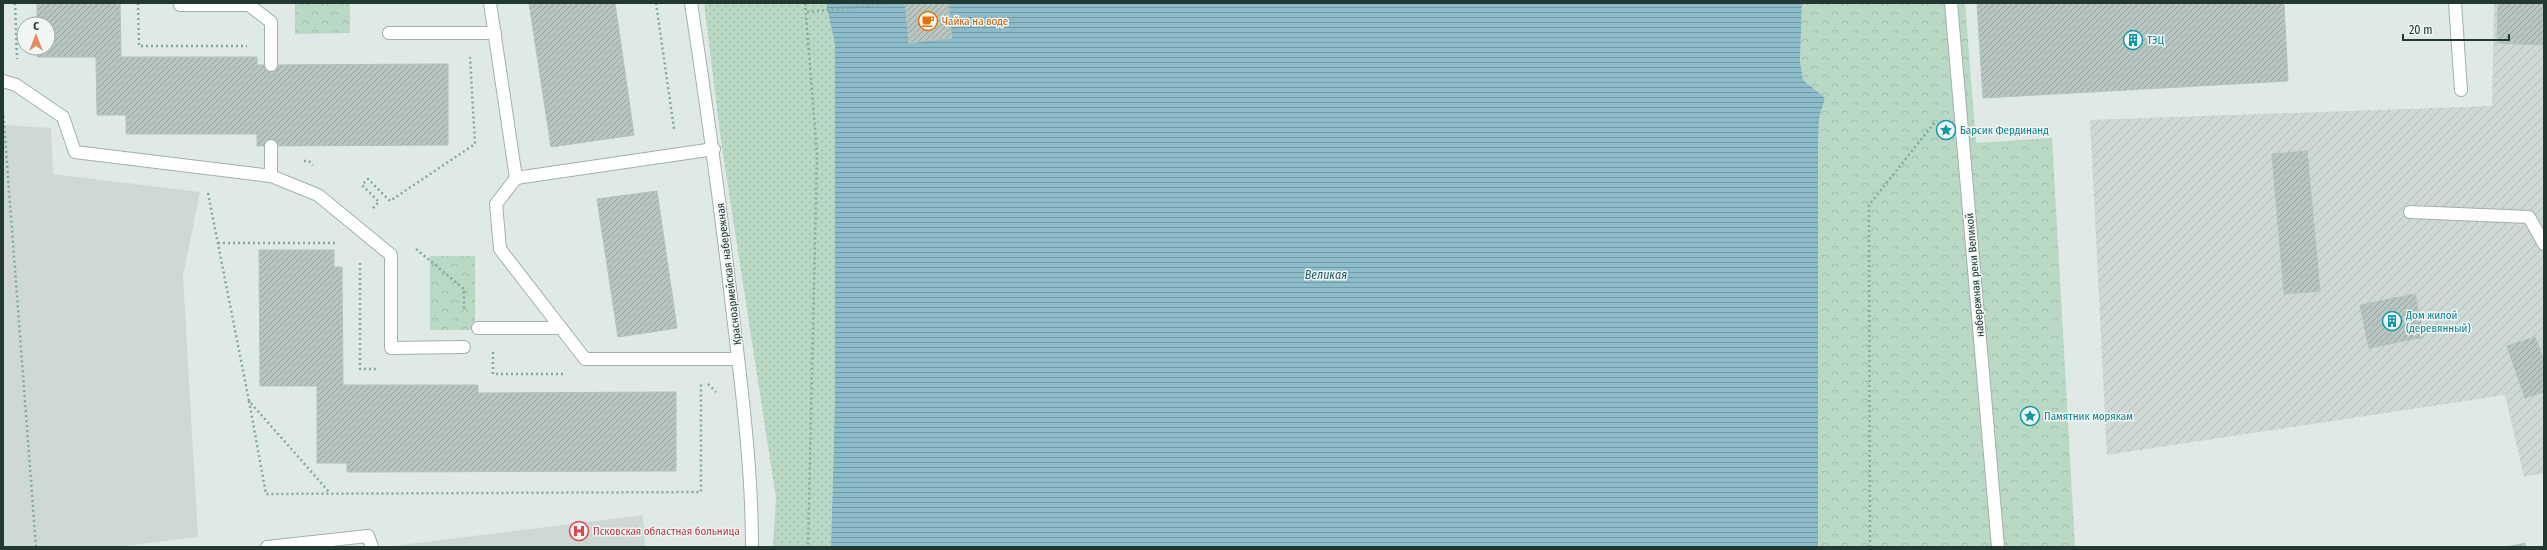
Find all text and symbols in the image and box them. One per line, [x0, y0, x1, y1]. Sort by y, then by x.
cafe icon: Чайка на воде [917, 10, 939, 32]
place label: Чайка на воде [942, 15, 1008, 28]
north arrow [16, 16, 56, 56]
scale bar [2403, 16, 2509, 42]
text: С [33, 20, 39, 33]
text: 20 m [2409, 23, 2433, 37]
building icon: ТЭЦ [2122, 29, 2144, 51]
place label: ТЭЦ [2147, 34, 2164, 47]
place icon: Барсик Фердинанд [1935, 119, 1957, 141]
place label: Барсик Фердинанд [1960, 124, 2049, 137]
street label: Красноармейская набережная [714, 202, 744, 346]
street label: набережная реки Великой [1963, 212, 1987, 338]
water label: Великая [1305, 268, 1347, 282]
place label: Дом жилой (деревянный) [2405, 309, 2471, 335]
building icon: Дом жилой (деревянный) [2381, 310, 2403, 332]
place icon: Памятник морякам [2019, 405, 2041, 427]
place label: Памятник морякам [2044, 410, 2133, 423]
hospital icon: Псковская областная больница [568, 520, 590, 542]
place label: Псковская областная больница [593, 525, 740, 538]

